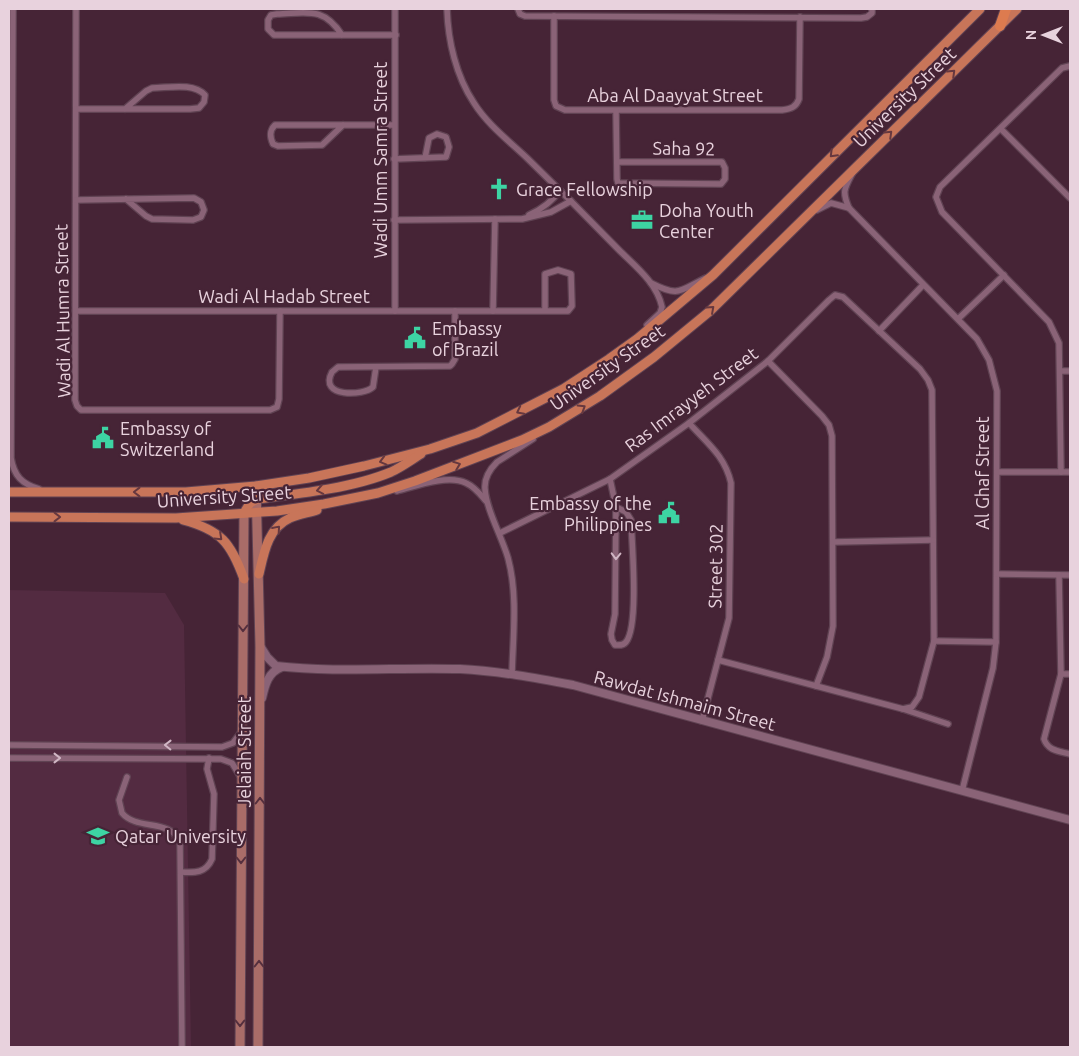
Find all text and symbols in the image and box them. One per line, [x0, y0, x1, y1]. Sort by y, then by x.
north arrow [1019, 10, 1069, 60]
text: N [1023, 30, 1039, 40]
street label: University Street [849, 43, 959, 151]
street label: Wadi Umm Samra Street [370, 62, 390, 258]
one-way arrow [946, 70, 955, 79]
street label: Aba Al Daayyat Street [587, 85, 763, 105]
one-way arrow [884, 131, 893, 140]
street label: Saha 92 [652, 137, 716, 159]
one-way arrow [830, 148, 839, 157]
church icon: Grace Fellowship [486, 176, 512, 202]
place label: Grace Fellowship [516, 179, 653, 199]
place label: Doha Youth Center [659, 200, 754, 241]
office icon: Doha Youth Center [629, 207, 655, 233]
street label: Wadi Al Humra Street [50, 224, 74, 398]
street label: Wadi Al Hadab Street [198, 286, 370, 306]
one-way arrow [706, 306, 715, 315]
place label: Embassy of Brazil [432, 318, 502, 359]
street label: University Street [546, 320, 668, 414]
public building icon: Embassy of Brazil [402, 325, 428, 351]
street label: Ras Imrayyeh Street [621, 343, 761, 455]
one-way arrow [577, 404, 586, 414]
one-way arrow [516, 405, 525, 415]
street label: Al Ghaf Street [972, 416, 992, 530]
place label: Embassy of Switzerland [120, 418, 215, 459]
public building icon: Embassy of Switzerland [90, 425, 116, 451]
one-way arrow [379, 456, 388, 466]
one-way arrow [452, 461, 460, 471]
street label: University Street [156, 481, 292, 511]
one-way arrow [315, 484, 324, 494]
one-way arrow [133, 487, 141, 497]
place label: Embassy of the Philippines [529, 493, 652, 534]
public building icon: Embassy of the Philippines [656, 500, 682, 526]
one-way arrow [54, 512, 62, 522]
street label: Street 302 [704, 523, 726, 609]
one-way arrow [271, 526, 280, 535]
one-way arrow [214, 531, 223, 540]
one-way arrow [611, 552, 621, 560]
one-way arrow [238, 624, 249, 632]
street label: Rawdat Ishmaim Street [592, 666, 778, 734]
street label: Jelaiah Street [234, 696, 254, 808]
one-way arrow [163, 740, 171, 751]
one-way arrow [54, 753, 62, 763]
one-way arrow [255, 797, 265, 804]
school or university icon: Qatar University [85, 823, 111, 849]
place label: Qatar University [115, 826, 246, 847]
one-way arrow [236, 856, 246, 864]
one-way arrow [254, 959, 264, 967]
one-way arrow [235, 1019, 245, 1027]

